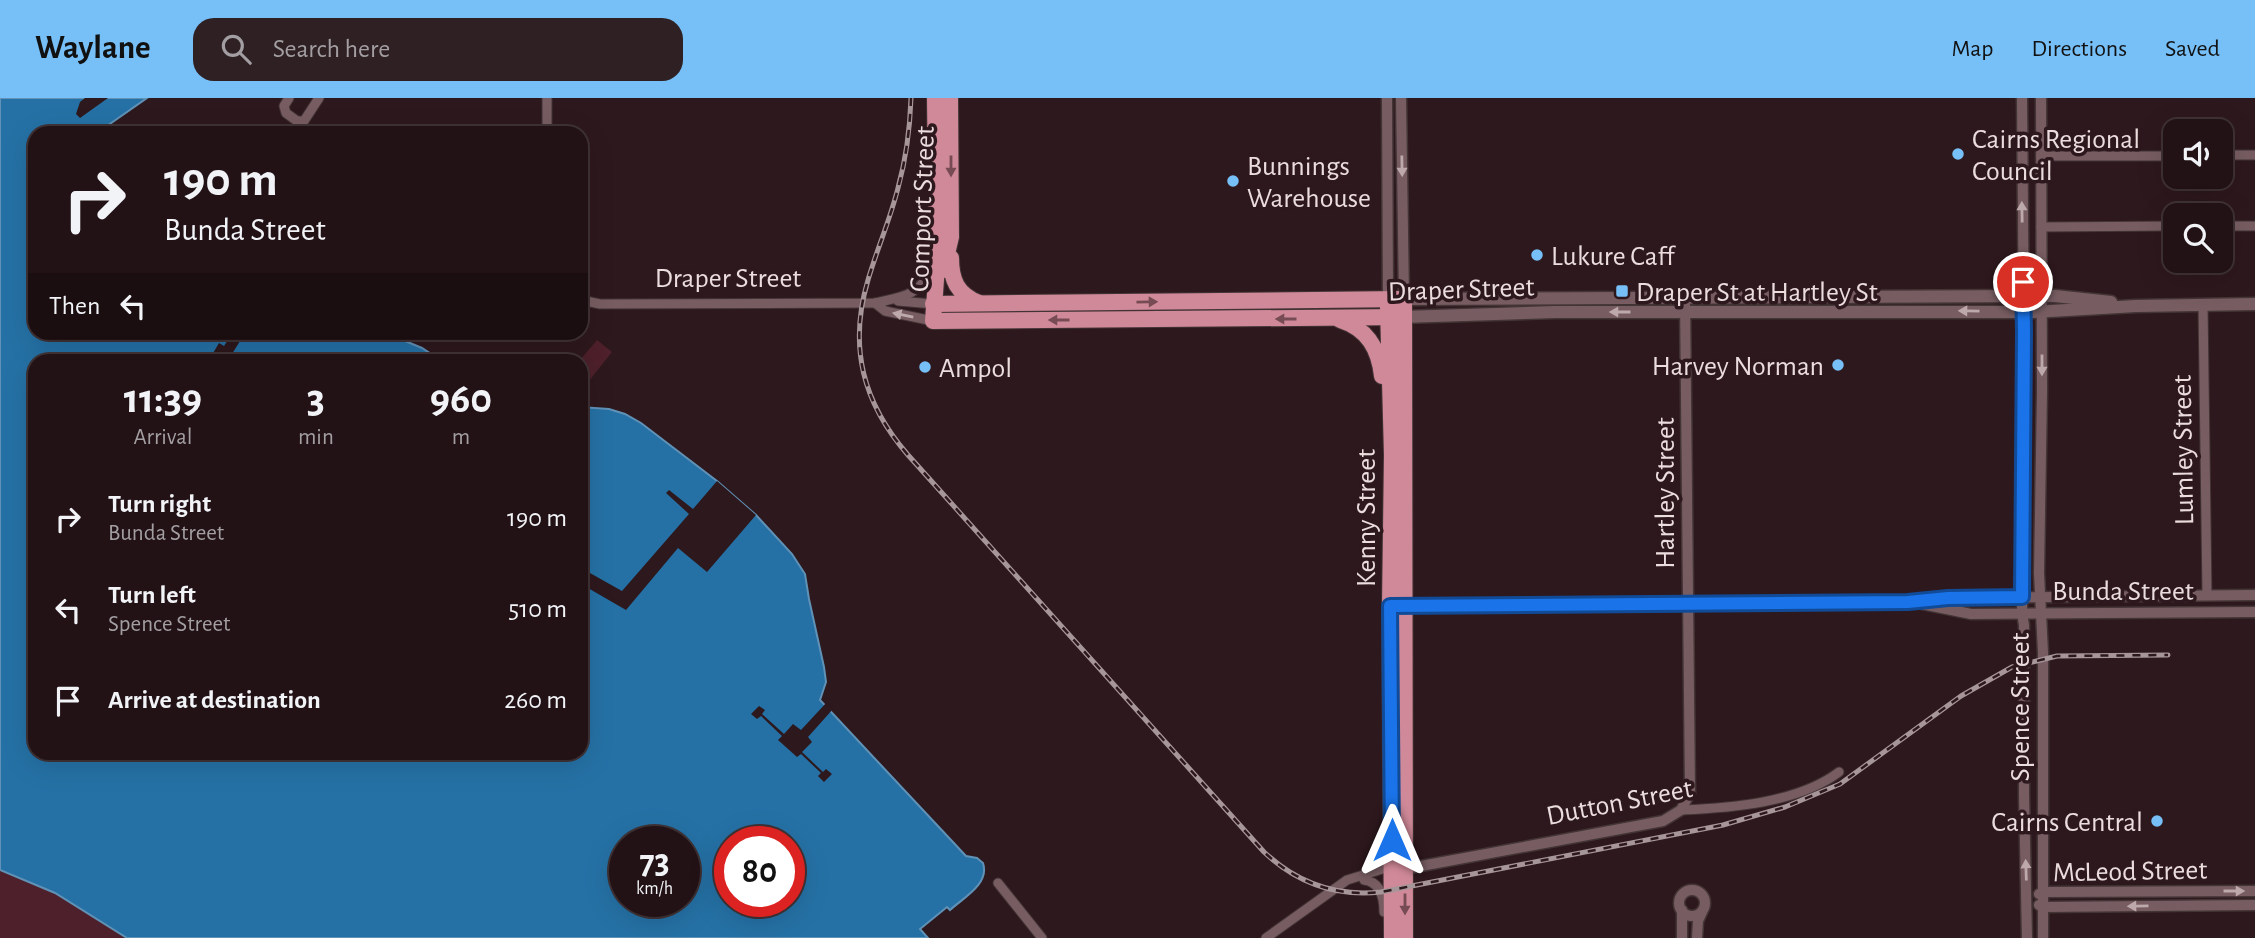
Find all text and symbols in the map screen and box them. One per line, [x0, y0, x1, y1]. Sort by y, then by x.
search box [193, 18, 683, 81]
icon: search [217, 30, 255, 68]
text: Waylane [35, 32, 151, 65]
text: Search here [273, 36, 390, 62]
text: Map [1951, 37, 1993, 61]
text: Directions [2031, 37, 2127, 61]
text: Saved [2165, 37, 2220, 61]
map controls [2163, 119, 2233, 273]
button: sound [2163, 119, 2233, 189]
street label: Comport Street [906, 126, 940, 293]
place label: Cairns Regional Council [1972, 126, 2140, 186]
marker: Cairns Regional Council [1950, 146, 1966, 162]
place label: Bunnings Warehouse [1247, 153, 1371, 213]
icon: right [49, 154, 140, 245]
one-way arrow [945, 155, 956, 177]
one-way arrow [1396, 155, 1408, 177]
text: 190 m [164, 156, 278, 205]
marker: Bunnings Warehouse [1225, 173, 1241, 189]
one-way arrow [2016, 201, 2028, 223]
button: search [2163, 203, 2233, 273]
text: Bunda Street [164, 214, 326, 246]
place label: Lukure Caff [1551, 243, 1676, 271]
marker: Lukure Caff [1529, 247, 1545, 263]
pin [1993, 252, 2053, 312]
icon: arrive [2004, 263, 2042, 301]
street label: Draper Street [655, 265, 801, 293]
street label: Draper Street [1387, 273, 1535, 307]
place label: Draper St at Hartley St [1636, 279, 1878, 307]
marker: Draper St at Hartley St [1614, 283, 1630, 299]
icon: left [114, 287, 152, 325]
text: Then [49, 293, 100, 319]
one-way arrow [1136, 296, 1158, 308]
one-way arrow [1958, 305, 1980, 317]
one-way arrow [1608, 306, 1630, 318]
one-way arrow [892, 309, 914, 320]
one-way arrow [1275, 313, 1297, 325]
one-way arrow [1047, 314, 1069, 326]
place label: Harvey Norman [1652, 353, 1824, 381]
place label: Ampol [939, 355, 1012, 383]
one-way arrow [2036, 355, 2048, 377]
marker: Harvey Norman [1830, 357, 1846, 373]
marker: Ampol [917, 359, 933, 375]
street label: Lumley Street [2169, 375, 2199, 525]
text: 11:39 [124, 378, 202, 420]
text: 3 [307, 378, 325, 420]
text: 960 [430, 378, 492, 420]
street label: Hartley Street [1652, 417, 1680, 569]
text: Arrival [133, 426, 193, 449]
text: min [298, 426, 334, 449]
text: m [452, 426, 470, 449]
street label: Kenny Street [1353, 449, 1381, 587]
text: Turn right [108, 491, 211, 517]
icon: right [49, 500, 87, 538]
text: 190 m [507, 505, 567, 531]
text: Bunda Street [108, 522, 224, 545]
street label: Bunda Street [2052, 578, 2194, 606]
text: Turn left [108, 582, 196, 608]
icon: left [49, 591, 87, 629]
text: 510 m [508, 596, 567, 622]
text: Spence Street [108, 613, 230, 636]
street label: Spence Street [2007, 632, 2035, 782]
icon: arrive [49, 682, 87, 720]
text: Arrive at destination [108, 687, 321, 713]
text: 260 m [504, 687, 567, 713]
street label: Dutton Street [1544, 775, 1695, 831]
position arrow [1355, 803, 1429, 877]
place label: Cairns Central [1991, 809, 2143, 837]
marker: Cairns Central [2149, 813, 2165, 829]
speed limit sign: 80 [714, 826, 805, 917]
text: 73 [639, 845, 670, 880]
street label: McLeod Street [2053, 857, 2208, 887]
one-way arrow [2020, 859, 2031, 881]
text: km/h [636, 880, 673, 898]
one-way arrow [2223, 885, 2245, 897]
one-way arrow [1399, 893, 1411, 915]
one-way arrow [2127, 900, 2149, 911]

